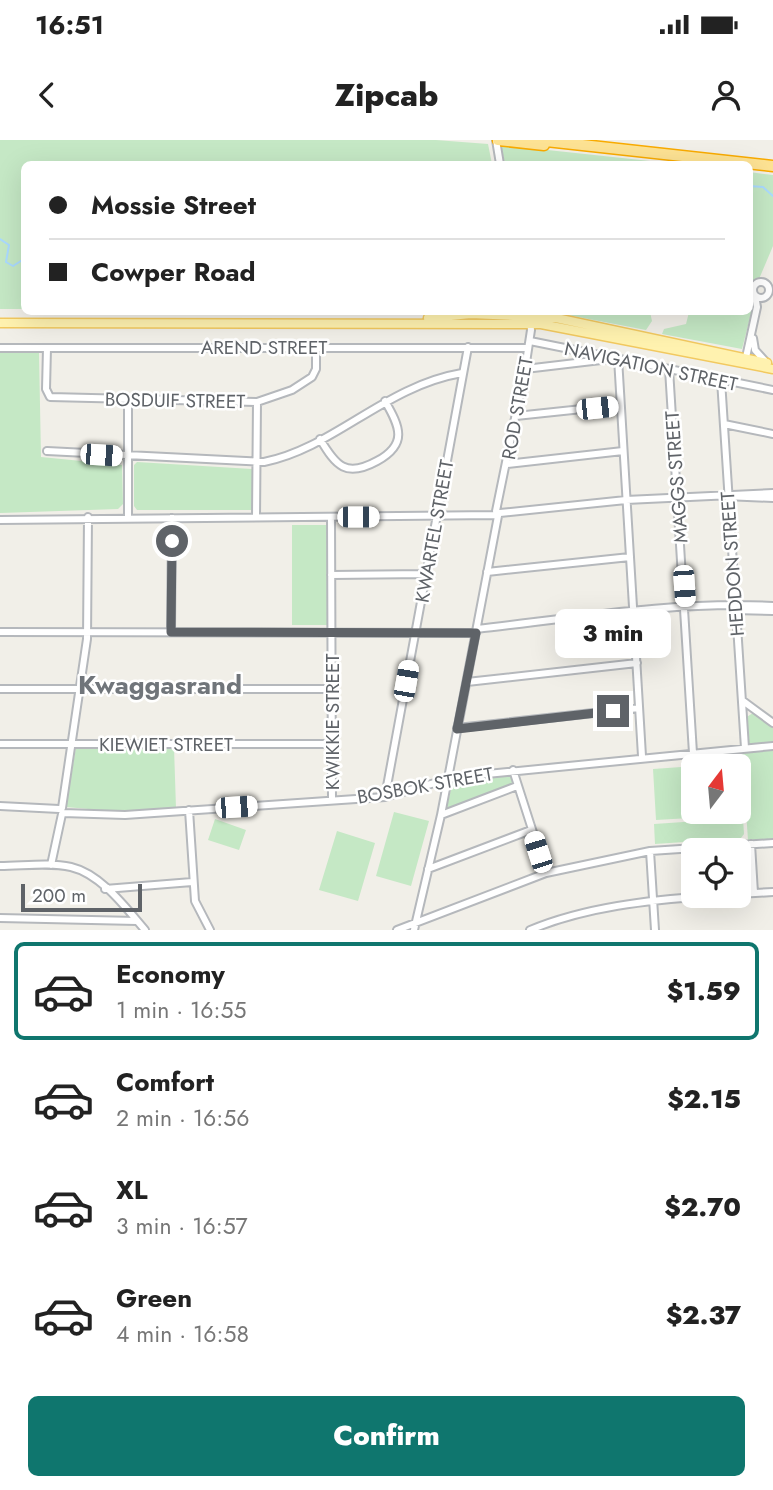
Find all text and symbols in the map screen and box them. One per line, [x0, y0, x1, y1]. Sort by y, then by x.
text: 16:51 [35, 6, 104, 44]
text: Zipcab [335, 72, 438, 118]
icon: back [28, 76, 66, 114]
icon: person [707, 76, 745, 114]
text: Mossie Street [91, 186, 256, 224]
text: Cowper Road [91, 253, 256, 291]
street label: AREND STREET [201, 334, 327, 361]
street label: NAVIGATION STREET [562, 335, 740, 398]
street label: ROD STREET [495, 354, 540, 462]
street label: BOSDUIF STREET [105, 386, 246, 415]
car [576, 395, 619, 421]
street label: MAGGS STREET [658, 410, 695, 544]
car [80, 443, 123, 467]
street label: KWARTEL STREET [409, 457, 460, 605]
street label: HEDDON STREET [714, 491, 751, 637]
car [338, 507, 380, 528]
route start [156, 525, 188, 557]
car [673, 564, 696, 608]
callout: 3 min [555, 610, 671, 658]
text: 3 min [583, 616, 643, 650]
street label: KWIKKIE STREET [319, 654, 346, 790]
car [393, 658, 420, 704]
district label: Kwaggasrand [78, 666, 242, 704]
route end [597, 695, 629, 727]
street label: KIEWIET STREET [99, 731, 233, 758]
north arrow [681, 754, 751, 824]
map controls [681, 754, 751, 908]
street label: BOSBOK STREET [355, 760, 495, 811]
car [215, 795, 258, 819]
car [522, 829, 555, 875]
button: locate [681, 838, 751, 908]
scale bar [21, 881, 142, 913]
text: 200 m [32, 882, 86, 909]
text: Economy [116, 955, 225, 993]
icon: car [32, 960, 95, 1023]
text: $1.59 [667, 972, 741, 1010]
text: 1 min · 16:55 [116, 993, 246, 1027]
text: Comfort [116, 1063, 214, 1101]
icon: car [32, 1068, 95, 1131]
text: $2.15 [667, 1080, 741, 1118]
text: 2 min · 16:56 [116, 1101, 249, 1135]
text: XL [116, 1171, 148, 1209]
icon: car [32, 1176, 95, 1239]
text: $2.70 [664, 1188, 741, 1226]
text: 3 min · 16:57 [116, 1209, 248, 1243]
text: Green [116, 1279, 192, 1317]
icon: car [32, 1284, 95, 1347]
text: $2.37 [666, 1296, 741, 1334]
text: 4 min · 16:58 [116, 1317, 249, 1351]
button: Confirm [28, 1396, 745, 1476]

